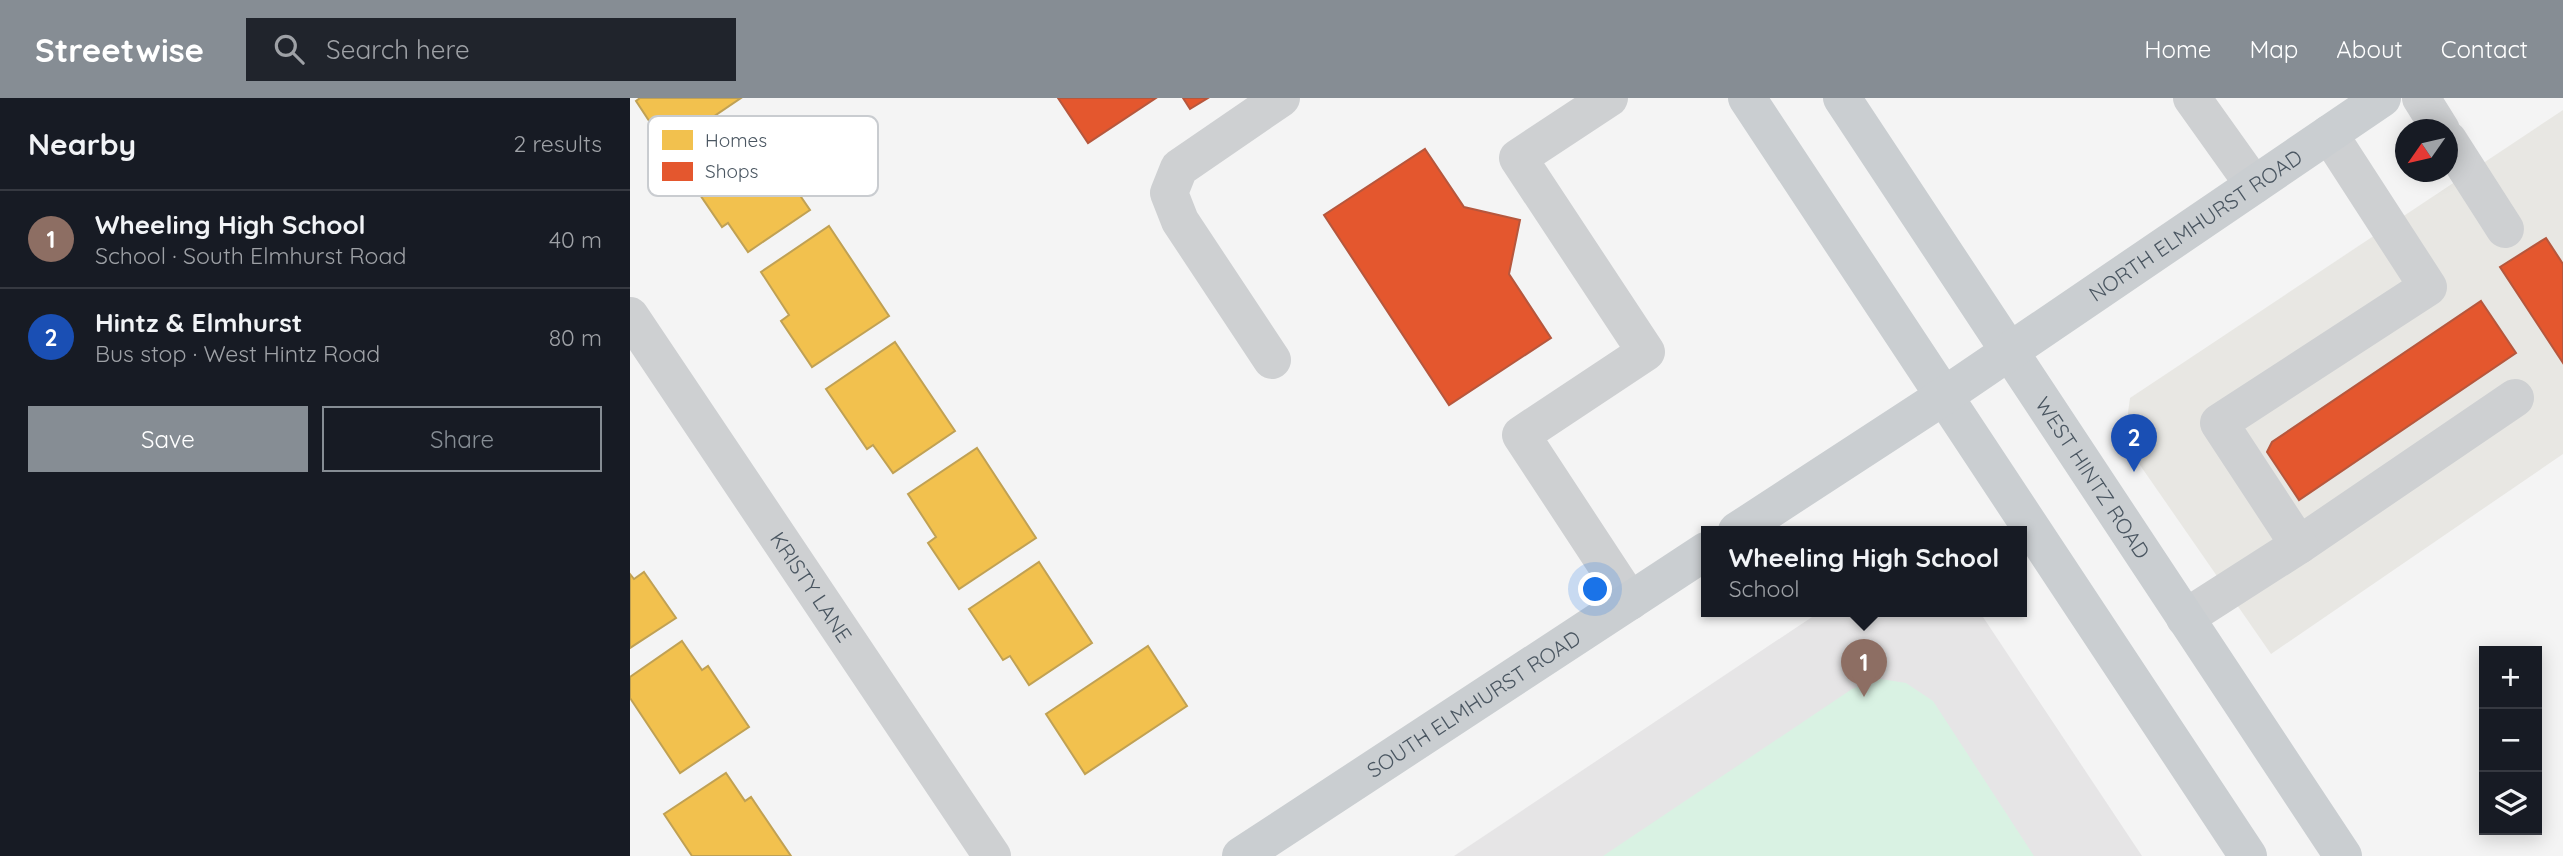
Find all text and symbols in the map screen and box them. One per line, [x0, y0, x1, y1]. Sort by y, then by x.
search box [246, 18, 736, 81]
text: Streetwise [35, 29, 204, 70]
icon: search [270, 30, 308, 68]
text: Search here [326, 33, 470, 66]
text: Home [2144, 34, 2211, 64]
text: Map [2249, 34, 2298, 64]
text: About [2336, 34, 2403, 64]
text: Contact [2441, 34, 2528, 64]
legend [648, 116, 878, 196]
north arrow [2395, 119, 2458, 182]
text: Nearby [28, 125, 136, 163]
text: Homes [705, 128, 767, 152]
text: 2 results [513, 129, 602, 158]
street label: NORTH ELMHURST ROAD [2084, 143, 2307, 307]
text: Shops [705, 159, 758, 183]
text: Wheeling High School [95, 208, 366, 241]
text: 1 [47, 225, 55, 254]
text: 40 m [549, 225, 602, 254]
text: School · South Elmhurst Road [95, 241, 406, 270]
text: Hintz & Elmhurst [95, 306, 302, 339]
text: 2 [44, 323, 58, 352]
text: 80 m [549, 323, 602, 352]
text: Bus stop · West Hintz Road [95, 339, 380, 368]
street label: WEST HINTZ ROAD [2030, 392, 2156, 563]
button: Save [28, 406, 308, 472]
button: Share [322, 406, 602, 472]
pin: 2 [2111, 414, 2157, 472]
street label: KRISTY LANE [765, 526, 858, 647]
popup [1701, 526, 2027, 617]
text: Wheeling High School [1729, 541, 1999, 574]
your location [1578, 572, 1612, 606]
text: School [1729, 574, 1800, 603]
street label: SOUTH ELMHURST ROAD [1362, 624, 1585, 783]
pin: 1 [1841, 639, 1887, 697]
map controls [2479, 646, 2542, 835]
button: + [2479, 646, 2542, 709]
button: − [2479, 709, 2542, 772]
button: layers [2479, 772, 2542, 835]

